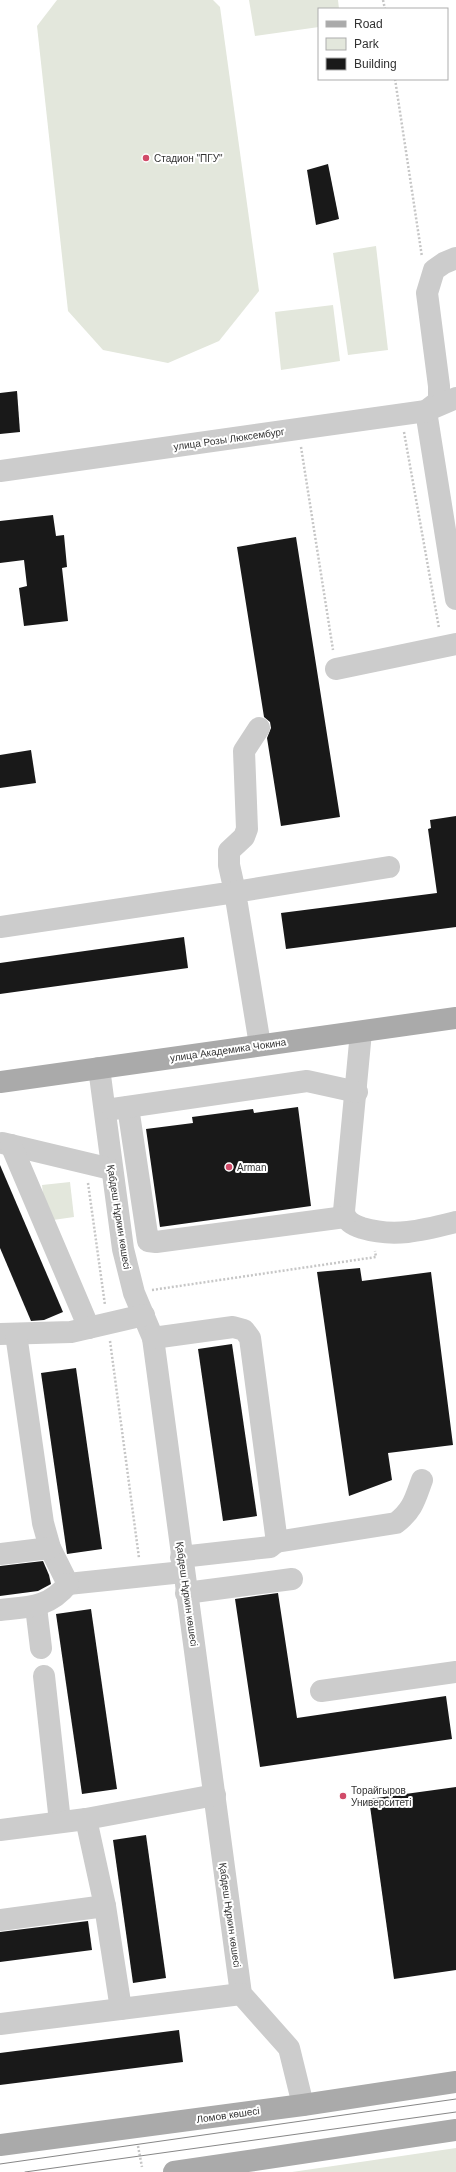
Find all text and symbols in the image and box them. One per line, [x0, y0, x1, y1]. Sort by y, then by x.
legend [318, 8, 448, 80]
text: Road [354, 17, 383, 31]
text: Park [354, 37, 380, 51]
text: Building [354, 57, 397, 71]
marker: Стадион "ПГУ" [141, 153, 151, 163]
place label: Стадион "ПГУ" [154, 153, 223, 164]
street label: улица Розы Люксембург [173, 426, 286, 452]
street label: улица Академика Чокина [169, 1036, 287, 1064]
marker: Arman [224, 1162, 234, 1172]
place label: Arman [237, 1162, 266, 1173]
street label: Қабдеш Нұркин көшесі [105, 1164, 133, 1270]
street label: Қабдеш Нұркин көшесі [174, 1541, 200, 1647]
place label: Торайгыров Университеті [351, 1785, 411, 1808]
marker: Торайгыров Университеті [338, 1791, 348, 1801]
street label: Қабдеш Нұркин көшесі [217, 1862, 243, 1968]
street label: Ломов көшесі [196, 2105, 260, 2125]

